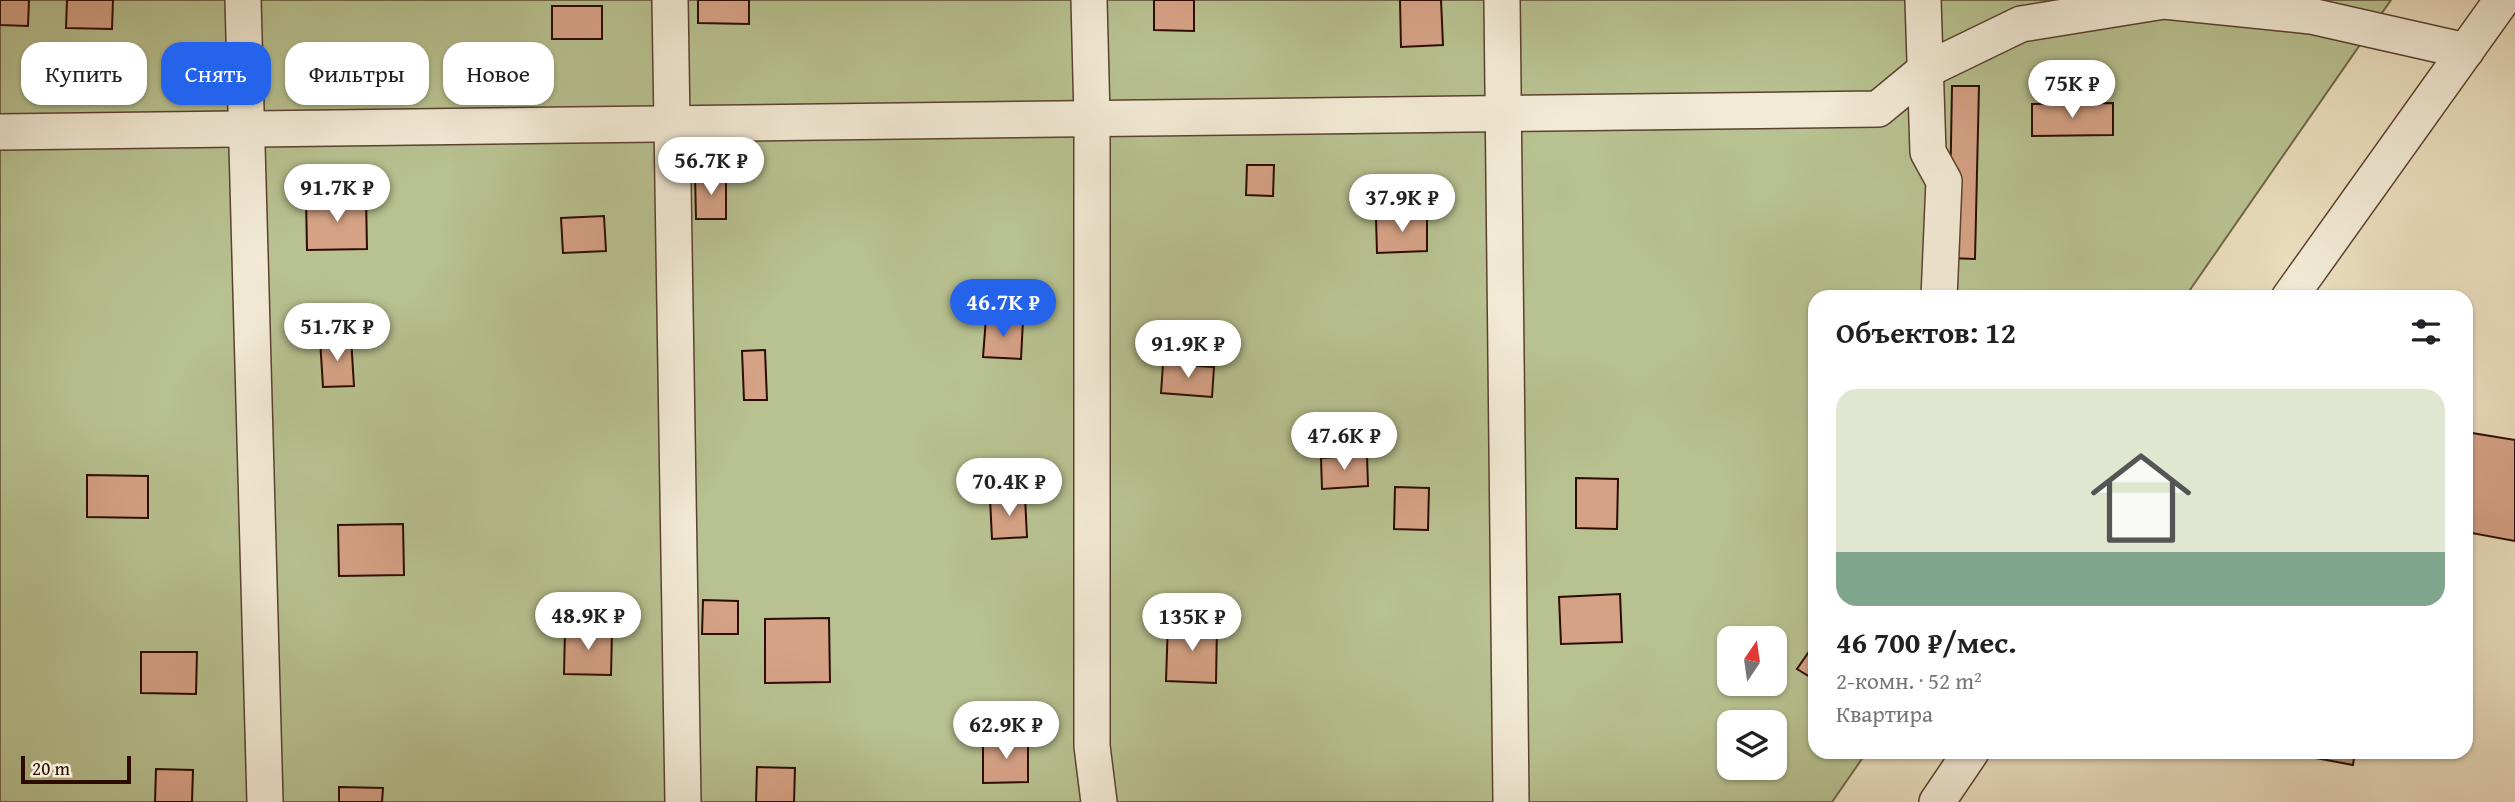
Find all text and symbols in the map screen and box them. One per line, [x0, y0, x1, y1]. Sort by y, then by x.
chip: Купить [21, 42, 147, 105]
chip: Снять [161, 42, 271, 105]
chip: Фильтры [285, 42, 429, 105]
chip: Новое [443, 42, 554, 105]
pin: 75K ₽ [2023, 60, 2121, 120]
text: 75K ₽ [2044, 66, 2100, 99]
pin: 56.7K ₽ [646, 138, 776, 197]
text: 56.7K ₽ [674, 143, 748, 176]
pin: 91.7K ₽ [272, 164, 402, 224]
text: 91.7K ₽ [300, 170, 374, 203]
pin: 37.9K ₽ [1337, 174, 1467, 234]
text: 37.9K ₽ [1365, 180, 1439, 213]
pin: 46.7K ₽ [938, 280, 1068, 339]
text: 46.7K ₽ [966, 285, 1040, 318]
pin: 51.7K ₽ [272, 304, 402, 363]
text: 51.7K ₽ [300, 309, 374, 342]
text: Объектов: 12 [1836, 310, 2016, 354]
icon: filters [2407, 313, 2445, 351]
pin: 91.9K ₽ [1123, 320, 1253, 380]
text: 91.9K ₽ [1151, 326, 1225, 359]
pin: 47.6K ₽ [1279, 412, 1409, 472]
text: 47.6K ₽ [1307, 418, 1381, 451]
icon: home [2078, 435, 2204, 561]
pin: 70.4K ₽ [944, 458, 1074, 518]
text: 70.4K ₽ [972, 464, 1046, 497]
pin: 48.9K ₽ [523, 592, 653, 652]
pin: 135K ₽ [1135, 594, 1249, 653]
text: 48.9K ₽ [551, 598, 625, 631]
text: 135K ₽ [1158, 599, 1226, 632]
text: 46 700 ₽/мес. [1836, 620, 2017, 664]
north arrow [1717, 626, 1787, 696]
map controls [1717, 626, 1787, 780]
text: 2-комн. · 52 m² [1836, 664, 1982, 697]
text: Квартира [1836, 697, 1933, 730]
pin: 62.9K ₽ [941, 702, 1071, 761]
text: 62.9K ₽ [969, 707, 1043, 740]
button: layers [1717, 710, 1787, 780]
scale bar [21, 753, 131, 785]
text: 20 m [32, 754, 70, 782]

